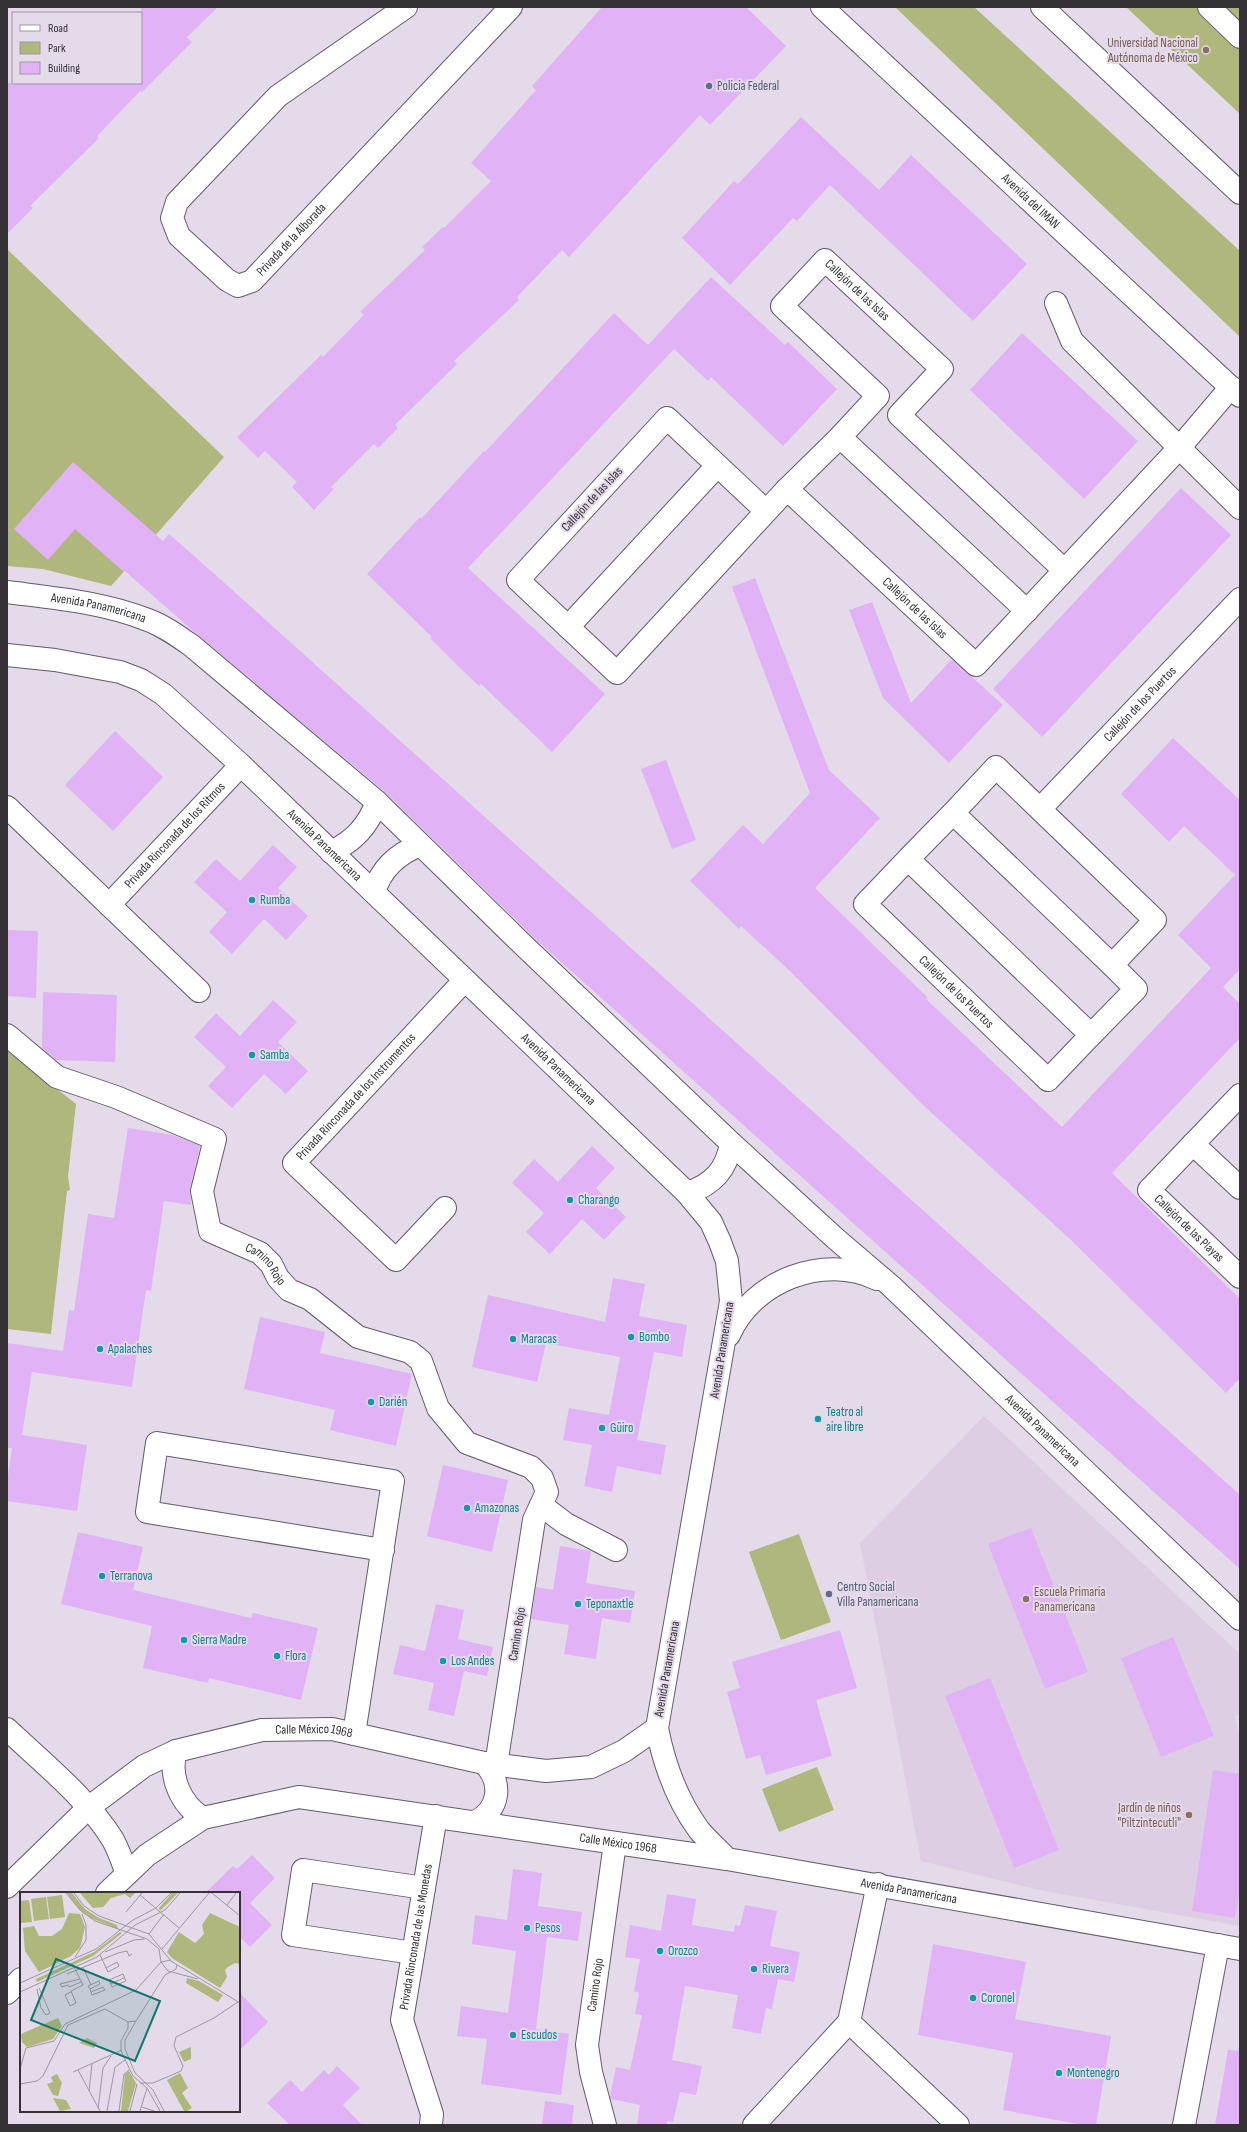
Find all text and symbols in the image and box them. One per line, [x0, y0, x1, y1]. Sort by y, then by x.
legend [12, 12, 142, 84]
text: Road [48, 21, 68, 36]
place label: Universidad Nacional Autónoma de México [1107, 35, 1198, 66]
text: Park [48, 41, 66, 56]
marker: Universidad Nacional Autónoma de México [1201, 45, 1211, 55]
text: Building [48, 61, 80, 76]
place label: Policia Federal [717, 78, 779, 94]
marker: Policia Federal [704, 81, 714, 91]
street label: Avenida del IMAN [997, 169, 1063, 232]
street label: Privada de la Alborada [253, 200, 329, 279]
street label: Callejón de las Islas [821, 256, 893, 324]
street label: Callejón de las Islas [558, 463, 626, 535]
street label: Callejón de las Islas [879, 574, 951, 642]
street label: Avenida Panamericana [49, 589, 149, 627]
street label: Callejón de los Puertos [1100, 663, 1180, 745]
street label: Privada Rinconada de los Ritmos [121, 779, 229, 892]
street label: Avenida Panamericana [283, 805, 365, 885]
place label: Rumba [260, 892, 290, 908]
marker: Rumba [247, 895, 257, 905]
street label: Callejón de los Puertos [916, 952, 997, 1032]
street label: Privada Rinconada de los Instrumentos [293, 1029, 419, 1164]
street label: Avenida Panamericana [517, 1029, 599, 1109]
place label: Samba [260, 1047, 289, 1063]
marker: Samba [247, 1050, 257, 1060]
street label: Callejón de las Playas [1151, 1191, 1228, 1266]
place label: Charango [578, 1192, 620, 1208]
marker: Charango [565, 1195, 575, 1205]
street label: Camino Rojo [243, 1240, 289, 1289]
street label: Avenida Panamericana [706, 1301, 738, 1400]
place label: Bombo [639, 1329, 669, 1345]
place label: Maracas [521, 1331, 557, 1347]
marker: Bombo [626, 1332, 636, 1342]
marker: Maracas [508, 1334, 518, 1344]
place label: Apalaches [107, 1341, 153, 1357]
marker: Apalaches [95, 1344, 105, 1354]
street label: Avenida Panamericana [1001, 1390, 1083, 1470]
place label: Darién [379, 1394, 407, 1410]
marker: Darién [366, 1397, 376, 1407]
place label: Teatro al aire libre [826, 1404, 864, 1435]
marker: Teatro al aire libre [813, 1414, 823, 1424]
place label: Güiro [610, 1420, 633, 1436]
marker: Güiro [597, 1423, 607, 1433]
place label: Amazonas [474, 1500, 520, 1516]
marker: Amazonas [462, 1503, 472, 1513]
place label: Terranova [110, 1568, 153, 1584]
marker: Terranova [97, 1571, 107, 1581]
place label: Centro Social Villa Panamericana [837, 1579, 918, 1610]
place label: Escuela Primaria Panamericana [1034, 1584, 1106, 1615]
marker: Centro Social Villa Panamericana [824, 1589, 834, 1599]
marker: Escuela Primaria Panamericana [1021, 1594, 1031, 1604]
place label: Teponaxtle [586, 1596, 633, 1612]
marker: Teponaxtle [573, 1599, 583, 1609]
street label: Camino Rojo [505, 1606, 529, 1662]
street label: Avenida Panamericana [651, 1620, 683, 1719]
place label: Sierra Madre [192, 1632, 246, 1648]
marker: Sierra Madre [179, 1635, 189, 1645]
place label: Flora [285, 1648, 306, 1664]
marker: Flora [272, 1651, 282, 1661]
place label: Los Andes [451, 1653, 495, 1669]
marker: Los Andes [438, 1656, 448, 1666]
street label: Calle México 1968 [275, 1721, 354, 1741]
place label: Jardín de niños "Piltzintecutli" [1117, 1800, 1181, 1831]
marker: Jardín de niños "Piltzintecutli" [1184, 1810, 1194, 1820]
street label: Calle México 1968 [578, 1830, 658, 1857]
street label: Privada Rinconada de las Monedas [396, 1862, 436, 2011]
street label: Avenida Panamericana [858, 1874, 958, 1907]
inset map [20, 1892, 240, 2112]
place label: Pesos [535, 1920, 561, 1936]
marker: Pesos [522, 1923, 532, 1933]
place label: Orozco [668, 1943, 698, 1959]
marker: Orozco [655, 1946, 665, 1956]
street label: Camino Rojo [584, 1957, 607, 2013]
place label: Rivera [762, 1961, 789, 1977]
marker: Rivera [749, 1964, 759, 1974]
place label: Coronel [981, 1990, 1015, 2006]
marker: Coronel [968, 1993, 978, 2003]
place label: Escudos [521, 2027, 557, 2043]
marker: Escudos [508, 2030, 518, 2040]
place label: Montenegro [1067, 2065, 1120, 2081]
marker: Montenegro [1054, 2068, 1064, 2078]

